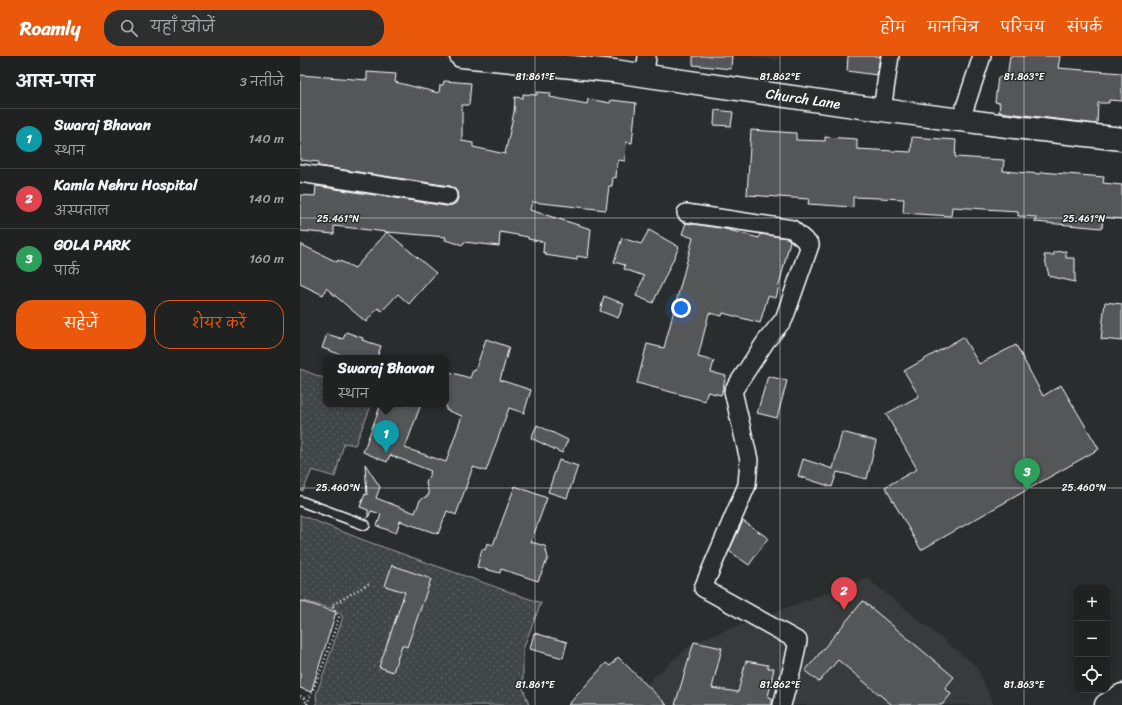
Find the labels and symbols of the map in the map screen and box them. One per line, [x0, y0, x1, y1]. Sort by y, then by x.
text: 81.861°E [515, 68, 556, 86]
text: 81.862°E [760, 68, 802, 86]
text: 81.863°E [1004, 68, 1046, 86]
street label: Church Lane [764, 81, 842, 117]
text: 25.461°N [317, 210, 359, 228]
text: 25.461°N [1063, 210, 1105, 228]
your location [671, 298, 691, 318]
pin: 1 [373, 420, 399, 453]
pin: 3 [1014, 458, 1040, 491]
text: 25.460°N [316, 479, 360, 497]
text: 25.460°N [1062, 479, 1106, 497]
pin: 2 [831, 577, 857, 610]
text: 81.861°E [515, 676, 556, 694]
text: 81.862°E [760, 676, 802, 694]
text: 81.863°E [1004, 676, 1046, 694]

